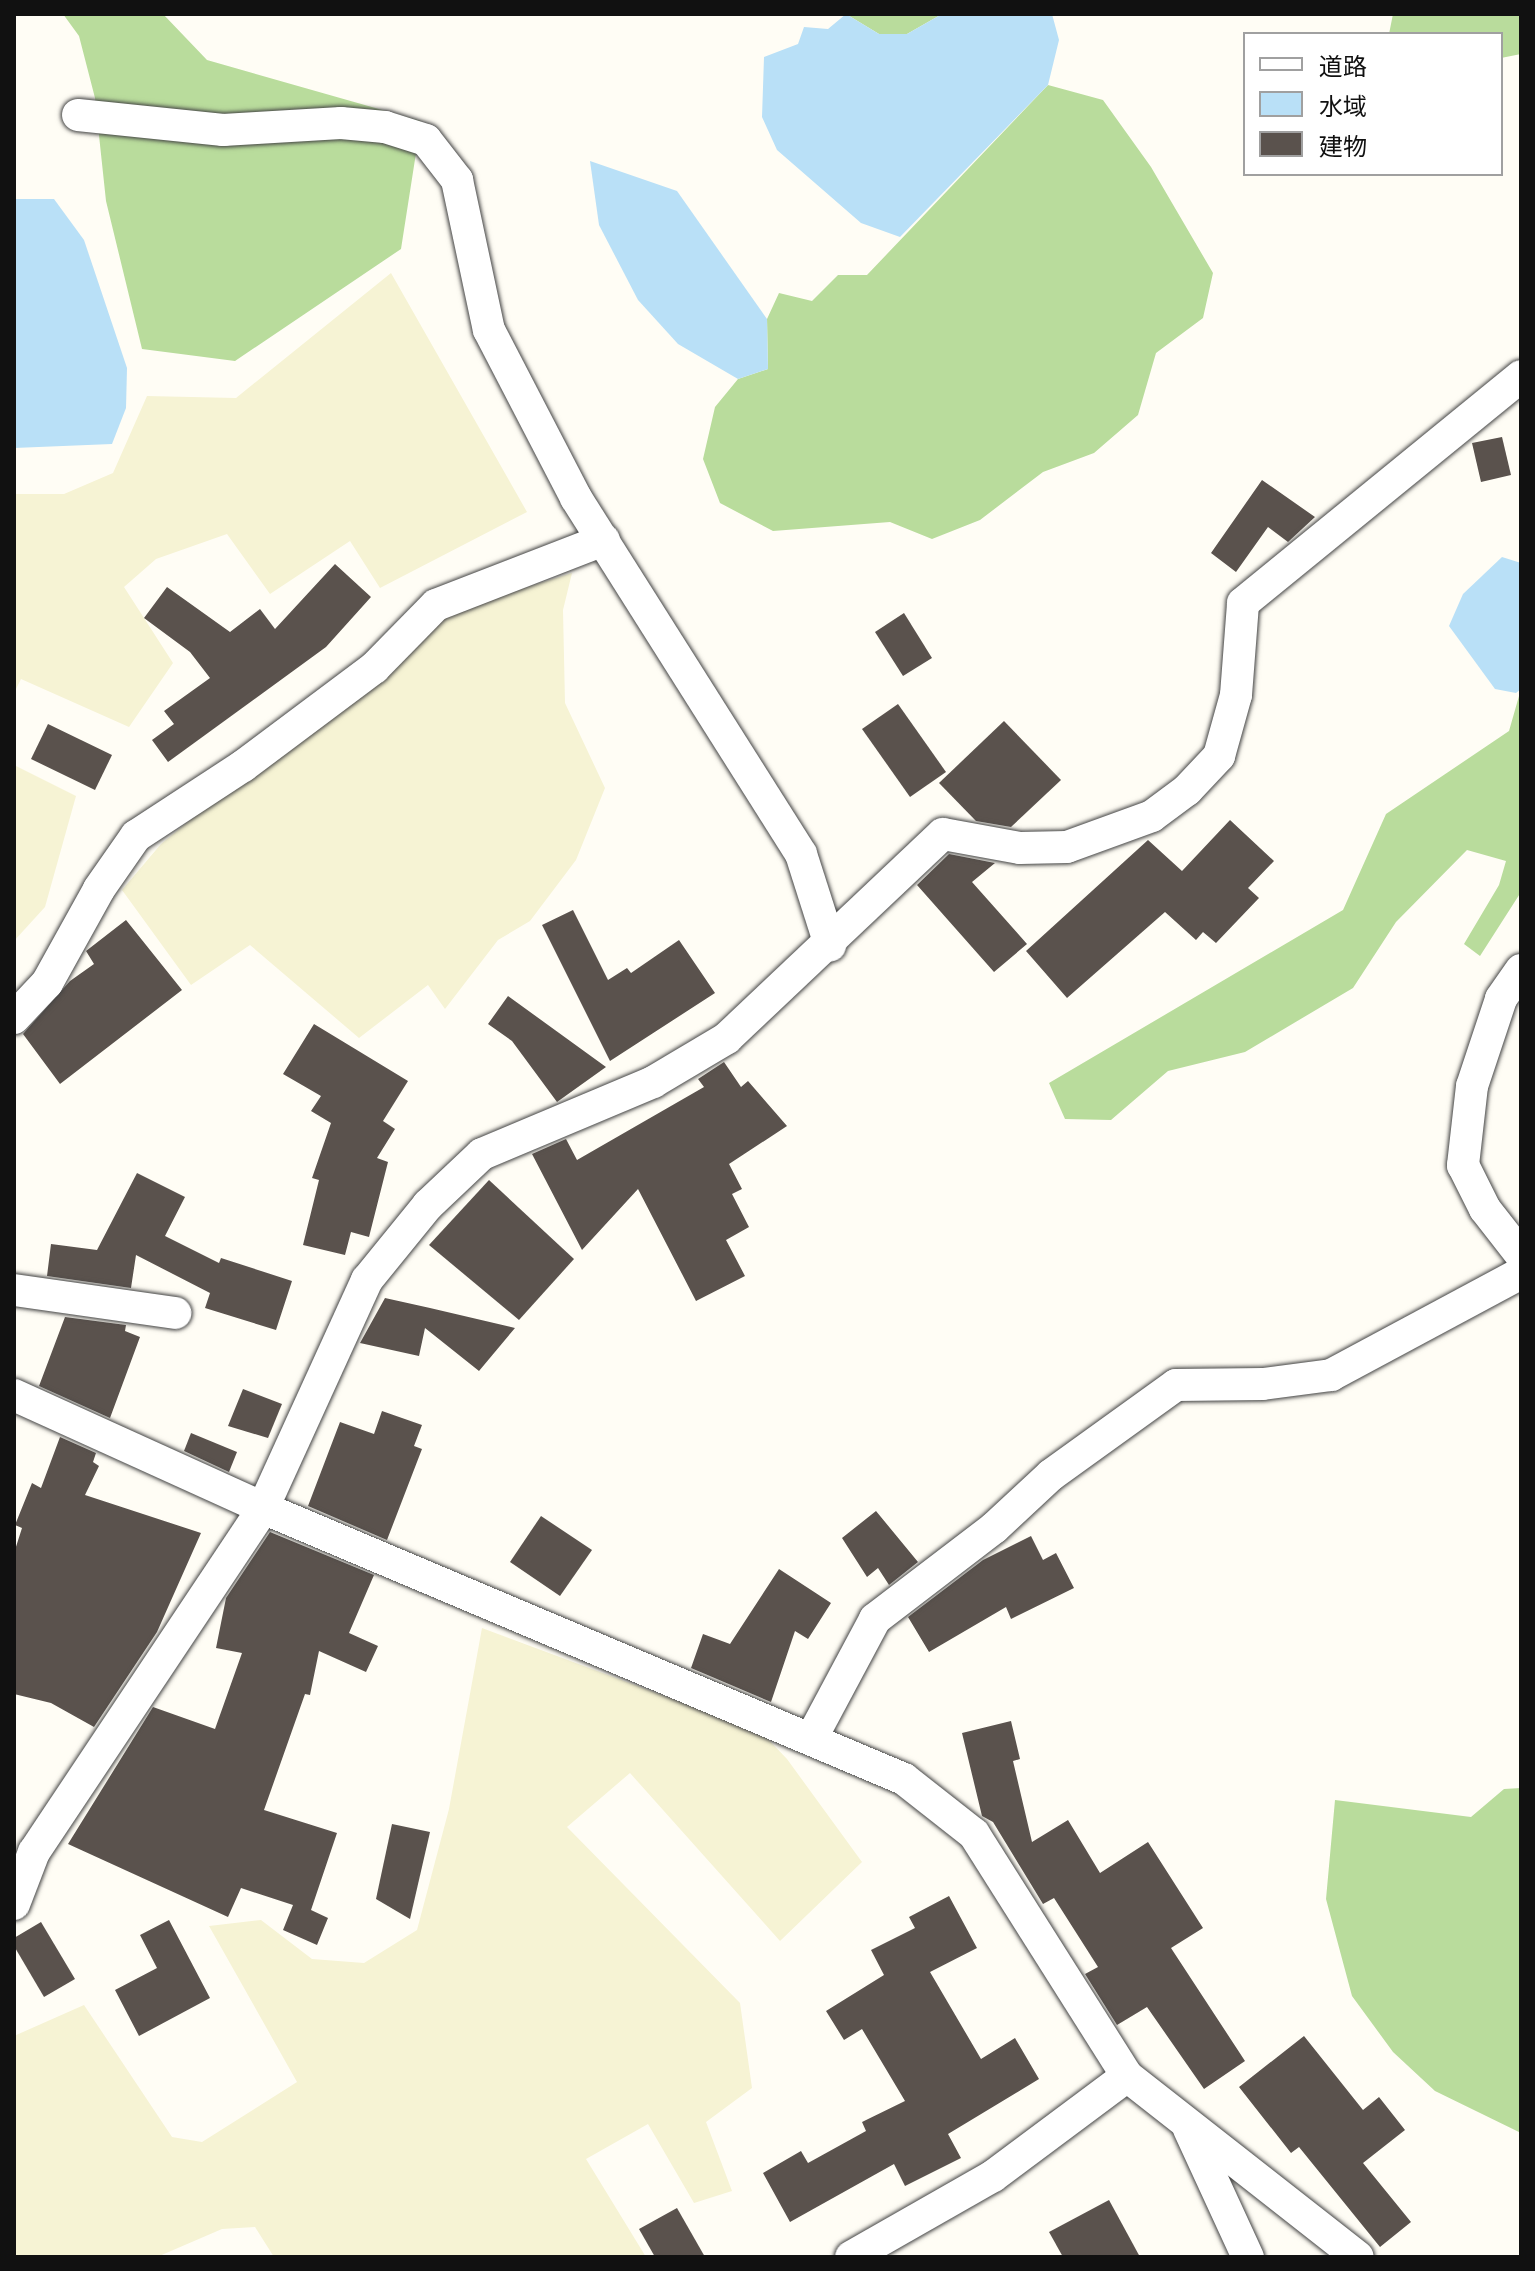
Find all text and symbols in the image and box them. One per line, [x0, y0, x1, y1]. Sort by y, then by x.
legend [1243, 32, 1503, 176]
text: 道路 [1319, 47, 1367, 82]
text: 水域 [1319, 87, 1367, 122]
text: 建物 [1319, 127, 1367, 162]

